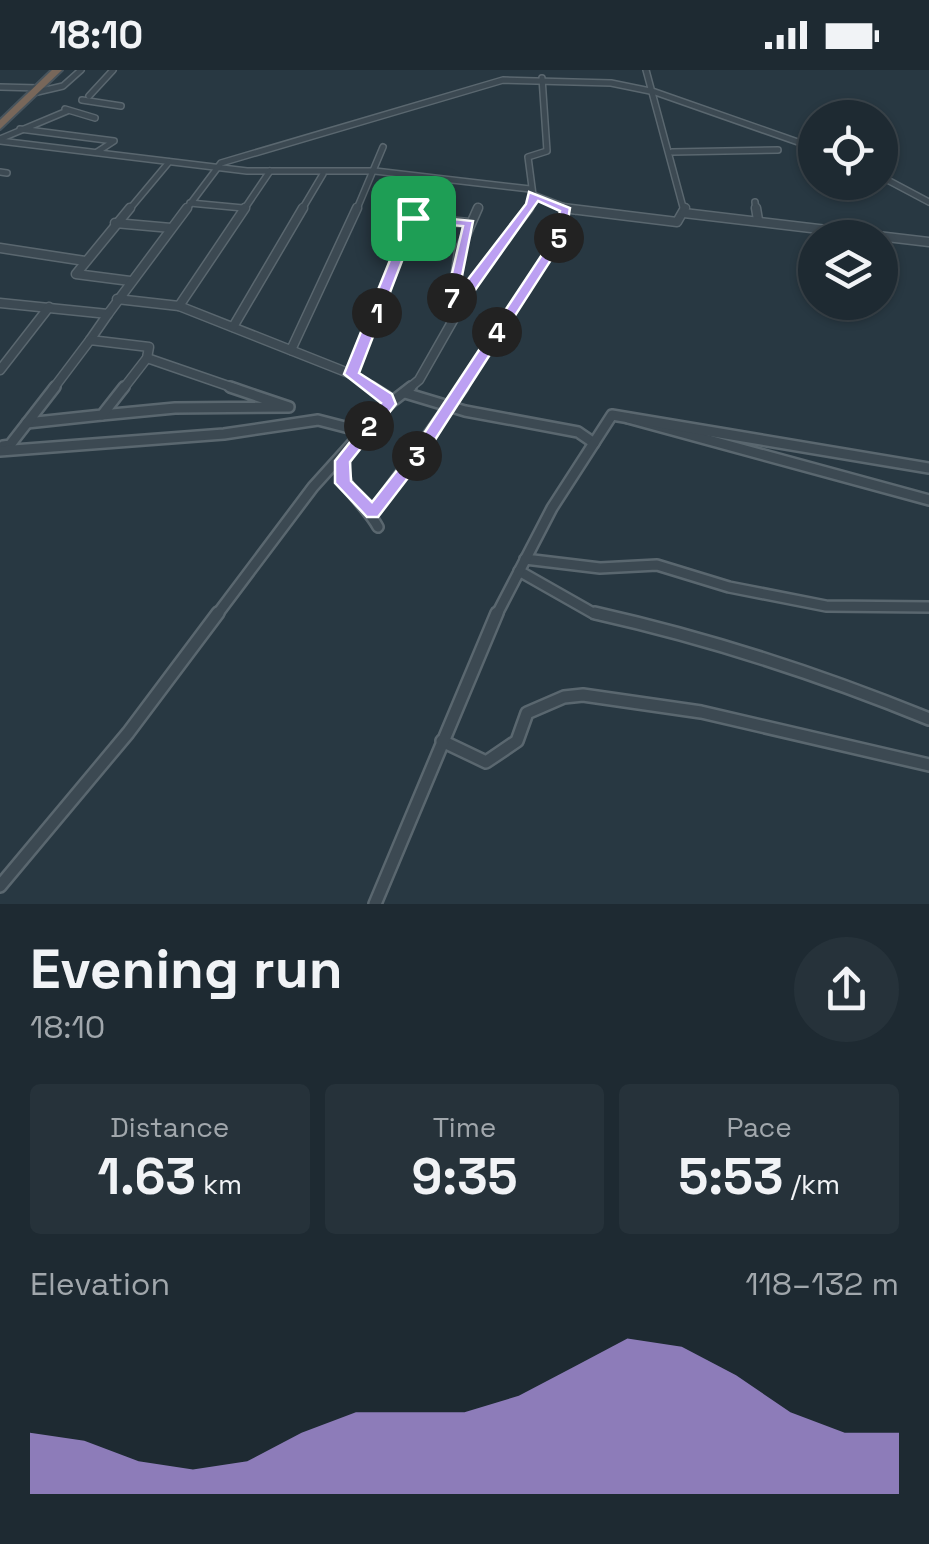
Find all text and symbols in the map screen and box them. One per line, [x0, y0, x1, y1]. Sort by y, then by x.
text: 18:10 [50, 11, 143, 59]
map controls [798, 100, 898, 320]
button: locate [798, 100, 898, 200]
pin [371, 176, 456, 261]
icon: arrive [386, 191, 441, 246]
pin: 5 [534, 213, 584, 263]
text: 5 [551, 220, 567, 256]
button: layers [798, 220, 898, 320]
pin: 7 [427, 273, 477, 323]
text: 7 [444, 280, 460, 316]
pin: 1 [352, 288, 402, 338]
text: 1 [371, 295, 383, 331]
pin: 4 [472, 307, 522, 357]
text: 4 [488, 314, 506, 350]
pin: 2 [344, 401, 394, 451]
text: 2 [361, 408, 377, 444]
pin: 3 [392, 431, 442, 481]
text: 3 [408, 438, 426, 474]
text: Evening run [30, 934, 343, 1004]
button: share [794, 937, 899, 1042]
text: 18:10 [30, 1007, 105, 1047]
text: Distance [110, 1109, 229, 1145]
text: Time [433, 1109, 496, 1145]
text: Pace [726, 1109, 792, 1145]
text: 1.63 [98, 1145, 196, 1209]
text: 9:35 [411, 1145, 518, 1209]
text: 5:53 [678, 1145, 783, 1209]
text: km [196, 1166, 242, 1202]
text: /km [783, 1166, 840, 1202]
text: Elevation [30, 1264, 170, 1304]
text: 118–132 m [745, 1264, 899, 1304]

